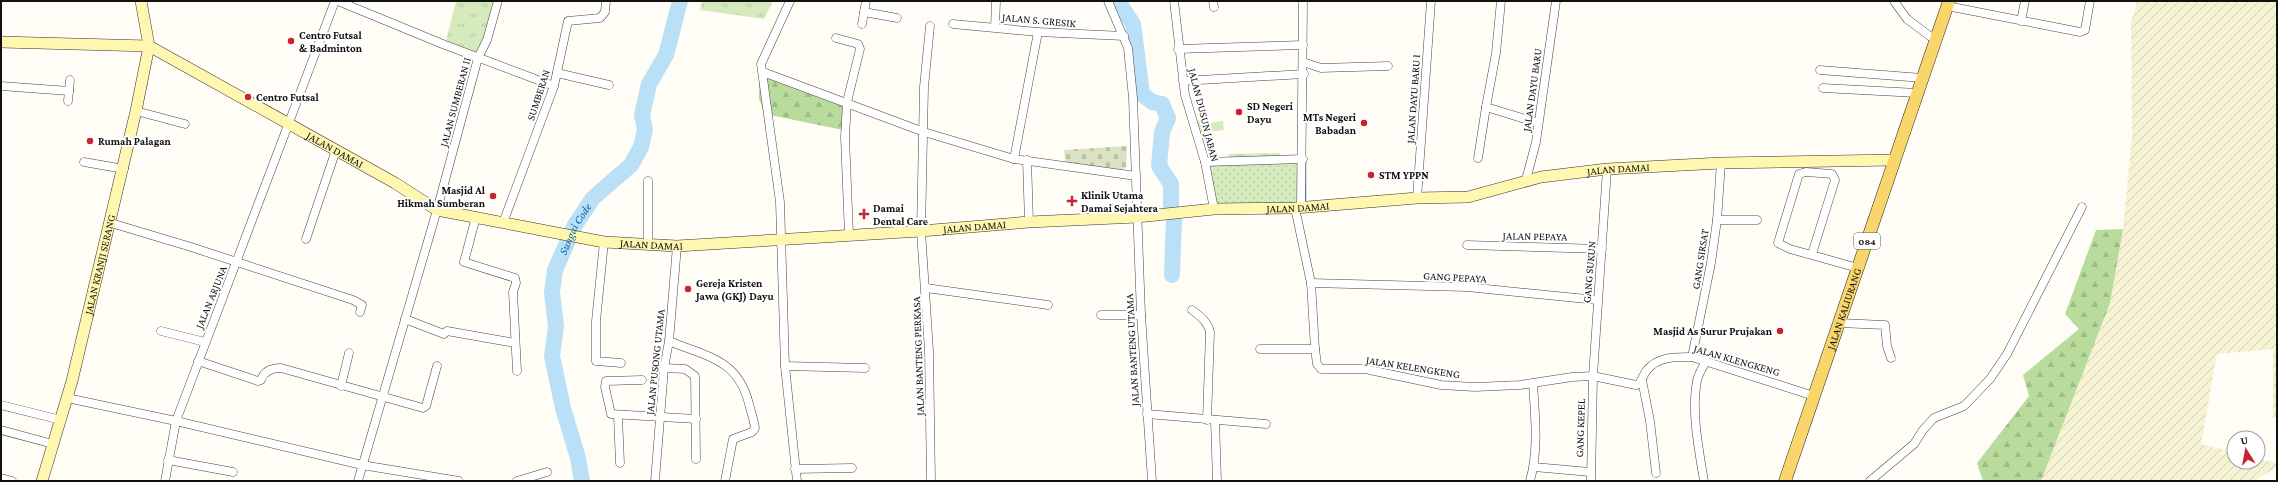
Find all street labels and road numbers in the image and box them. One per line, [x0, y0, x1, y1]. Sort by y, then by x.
street label: JALAN S. GRESIK [1001, 11, 1077, 30]
street label: JALAN DAYU BARU [1520, 48, 1545, 134]
street label: JALAN DAYU BARU I [1404, 54, 1423, 145]
street label: JALAN SUMBERAN II [437, 56, 474, 149]
street label: JALAN DUSUN JABAN [1185, 66, 1221, 163]
street label: SUMBERAN [524, 68, 552, 122]
street label: JALAN DAMAI [303, 129, 365, 170]
street label: JALAN DAMAI [1585, 161, 1650, 178]
street label: JALAN DAMAI [1265, 199, 1330, 215]
street label: JALAN KRANJI SERANG [82, 213, 117, 317]
street label: JALAN DAMAI [942, 218, 1006, 236]
street label: GANG SIRSAT [1689, 228, 1711, 290]
street label: JALAN PEPAYA [1502, 229, 1568, 244]
road number: 084 [1854, 233, 1880, 249]
street label: JALAN DAMAI [619, 237, 683, 252]
street label: GANG SUKUN [1580, 240, 1598, 304]
street label: JALAN ARJUNA [193, 263, 230, 331]
street label: JALAN KALIURANG [1824, 266, 1863, 352]
street label: GANG PEPAYA [1423, 269, 1488, 285]
street label: JALAN BANTENG UTAMA [1123, 293, 1142, 408]
street label: JALAN BANTENG PERKASA [910, 295, 927, 417]
street label: JALAN PUSONG UTAMA [643, 308, 668, 417]
street label: JALAN KLENGKENG [1691, 342, 1781, 379]
street label: JALAN KELENGKENG [1364, 353, 1461, 381]
street label: GANG KEPEL [1573, 398, 1587, 458]

